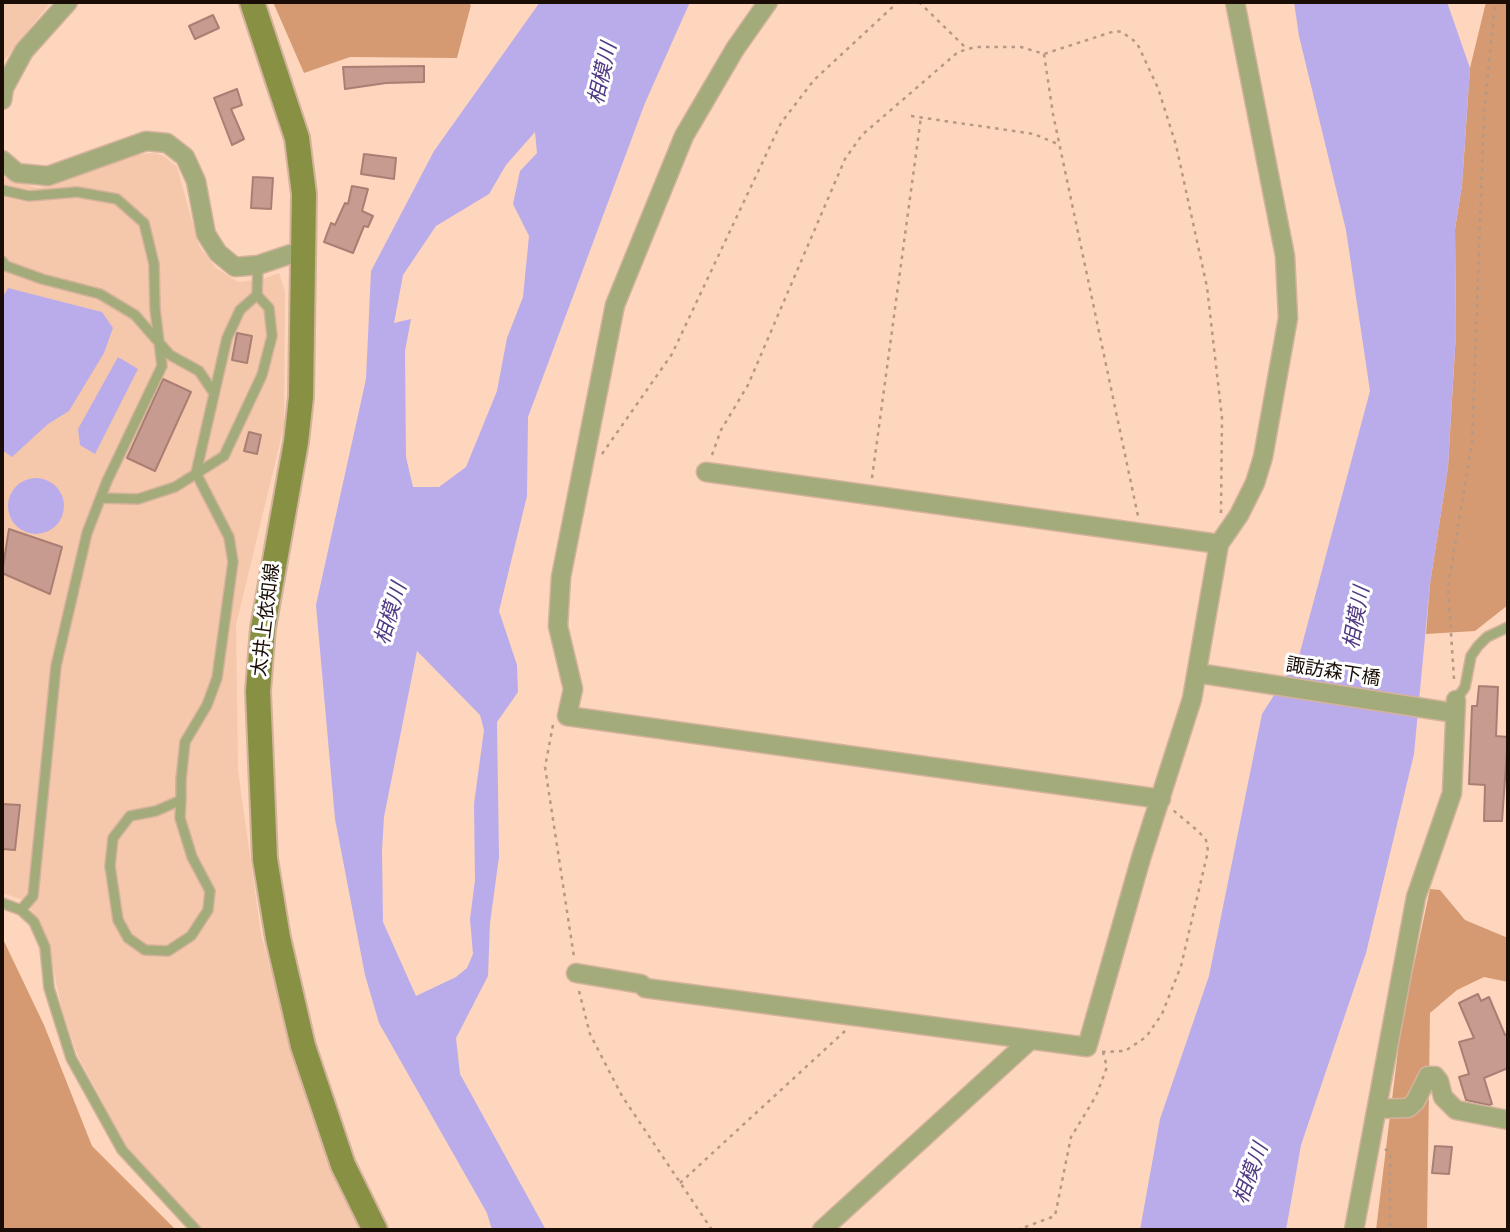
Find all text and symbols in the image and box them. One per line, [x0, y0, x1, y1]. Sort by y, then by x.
water label: 相模川 [585, 40, 623, 108]
street label: 太井上依知線 [249, 562, 285, 678]
water label: 相模川 [371, 580, 413, 648]
water label: 相模川 [1340, 585, 1376, 651]
street label: 諏訪森下橋 [1284, 654, 1382, 692]
water label: 相模川 [1229, 1140, 1275, 1208]

